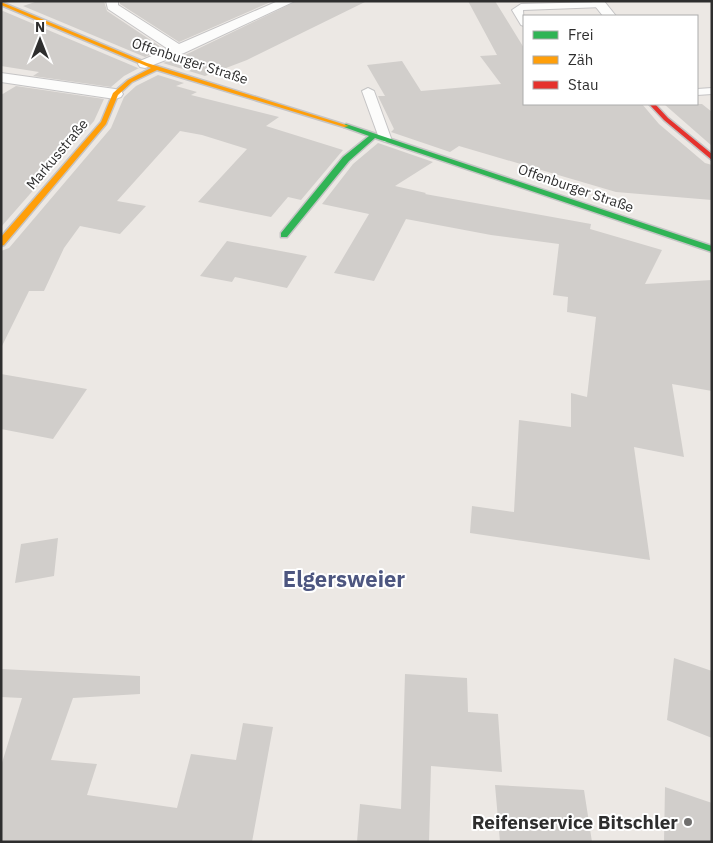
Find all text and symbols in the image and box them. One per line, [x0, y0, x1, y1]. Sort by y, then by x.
north arrow [15, 15, 65, 65]
legend [523, 15, 698, 105]
text: N [35, 18, 45, 36]
text: Frei [568, 25, 594, 44]
street label: Offenburger Straße [130, 34, 251, 88]
text: Zäh [568, 50, 593, 69]
text: Stau [568, 75, 599, 94]
street label: Markusstraße [22, 115, 92, 193]
street label: Offenburger Straße [516, 160, 636, 216]
district label: Elgersweier [283, 564, 405, 593]
place label: Reifenservice Bitschler [472, 810, 678, 834]
marker: Reifenservice Bitschler [682, 816, 694, 828]

